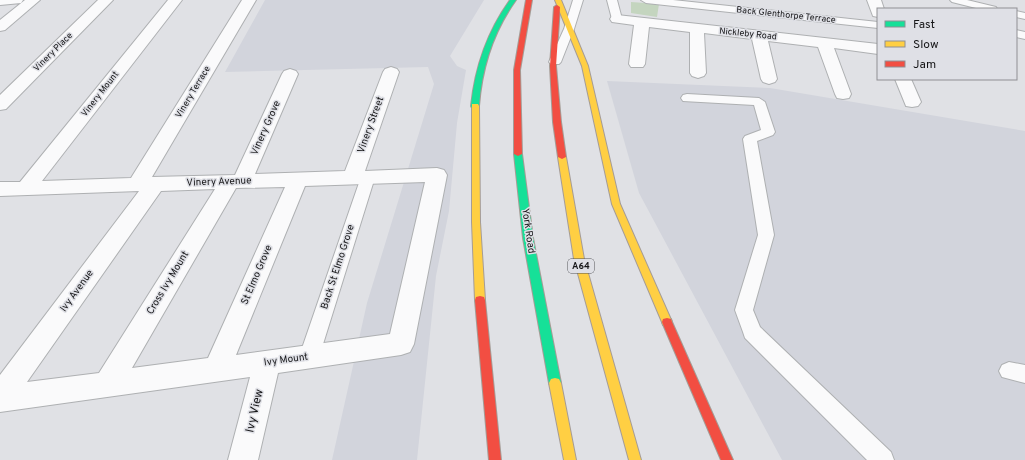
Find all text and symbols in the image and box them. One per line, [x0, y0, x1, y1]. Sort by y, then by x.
street label: Back Glenthorpe Terrace [736, 4, 836, 26]
legend [877, 8, 1017, 80]
text: Fast [913, 17, 935, 33]
street label: Nickleby Road [719, 26, 777, 42]
street label: Vinery Place [31, 30, 75, 74]
text: Slow [913, 37, 939, 53]
text: Jam [913, 57, 936, 73]
street label: Vinery Terrace [173, 64, 213, 120]
street label: Vinery Mount [79, 69, 121, 119]
street label: Vinery Street [355, 95, 387, 155]
street label: Vinery Grove [248, 99, 284, 157]
street label: Vinery Avenue [186, 174, 252, 190]
street label: York Road [518, 207, 538, 255]
street label: Back St Elmo Grove [318, 223, 358, 311]
street label: St Elmo Grove [239, 243, 275, 307]
street label: Cross Ivy Mount [144, 249, 192, 317]
road number: A64 [568, 259, 594, 273]
street label: Ivy Avenue [57, 267, 97, 315]
street label: Ivy Mount [263, 350, 309, 370]
street label: Ivy View [242, 387, 268, 434]

